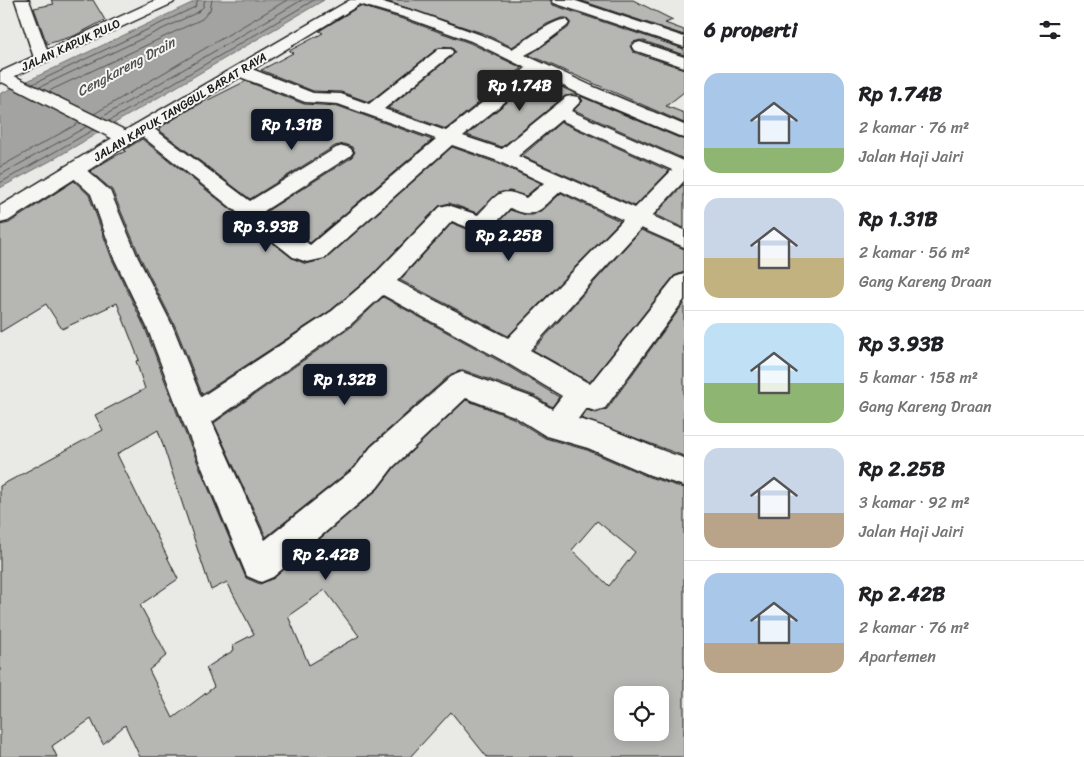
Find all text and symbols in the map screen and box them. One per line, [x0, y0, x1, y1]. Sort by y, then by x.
text: 6 properti [704, 11, 797, 49]
street label: JALAN KAPUK PULO [17, 12, 124, 78]
icon: filters [1036, 16, 1064, 44]
water label: Cengkareng Drain [72, 30, 181, 103]
street label: JALAN KAPUK TANGGUL BARAT RAYA [88, 46, 271, 168]
pin: Rp 1.74B [468, 70, 572, 112]
text: Rp 1.74B [488, 71, 552, 100]
text: Rp 1.74B [859, 75, 942, 113]
icon: home [744, 93, 804, 153]
pin: Rp 1.31B [240, 108, 344, 151]
text: Rp 1.31B [262, 110, 322, 139]
text: 2 kamar · 76 m² [859, 113, 969, 142]
text: Jalan Haji Jairi [859, 142, 963, 171]
text: Rp 1.31B [859, 200, 937, 238]
pin: Rp 3.93B [214, 210, 318, 253]
text: Rp 3.93B [234, 212, 298, 241]
icon: home [744, 218, 804, 278]
pin: Rp 2.25B [457, 220, 561, 262]
text: Rp 2.25B [476, 221, 542, 250]
text: 2 kamar · 56 m² [859, 238, 970, 267]
text: Gang Kareng Draan [859, 267, 992, 296]
text: Rp 3.93B [859, 325, 944, 363]
icon: home [744, 343, 804, 403]
text: 5 kamar · 158 m² [859, 363, 978, 392]
pin: Rp 1.32B [293, 364, 397, 406]
text: Rp 1.32B [314, 365, 376, 394]
text: Gang Kareng Draan [859, 392, 992, 421]
text: Rp 2.25B [859, 450, 945, 488]
icon: home [744, 468, 804, 528]
text: 3 kamar · 92 m² [859, 488, 970, 517]
text: Jalan Haji Jairi [859, 517, 963, 546]
pin: Rp 2.42B [274, 538, 378, 581]
text: Rp 2.42B [293, 540, 359, 569]
text: Rp 2.42B [859, 575, 945, 613]
icon: home [744, 593, 804, 653]
text: 2 kamar · 76 m² [859, 613, 969, 642]
text: Apartemen [859, 642, 936, 671]
map controls [614, 686, 669, 741]
button: locate [614, 686, 669, 741]

